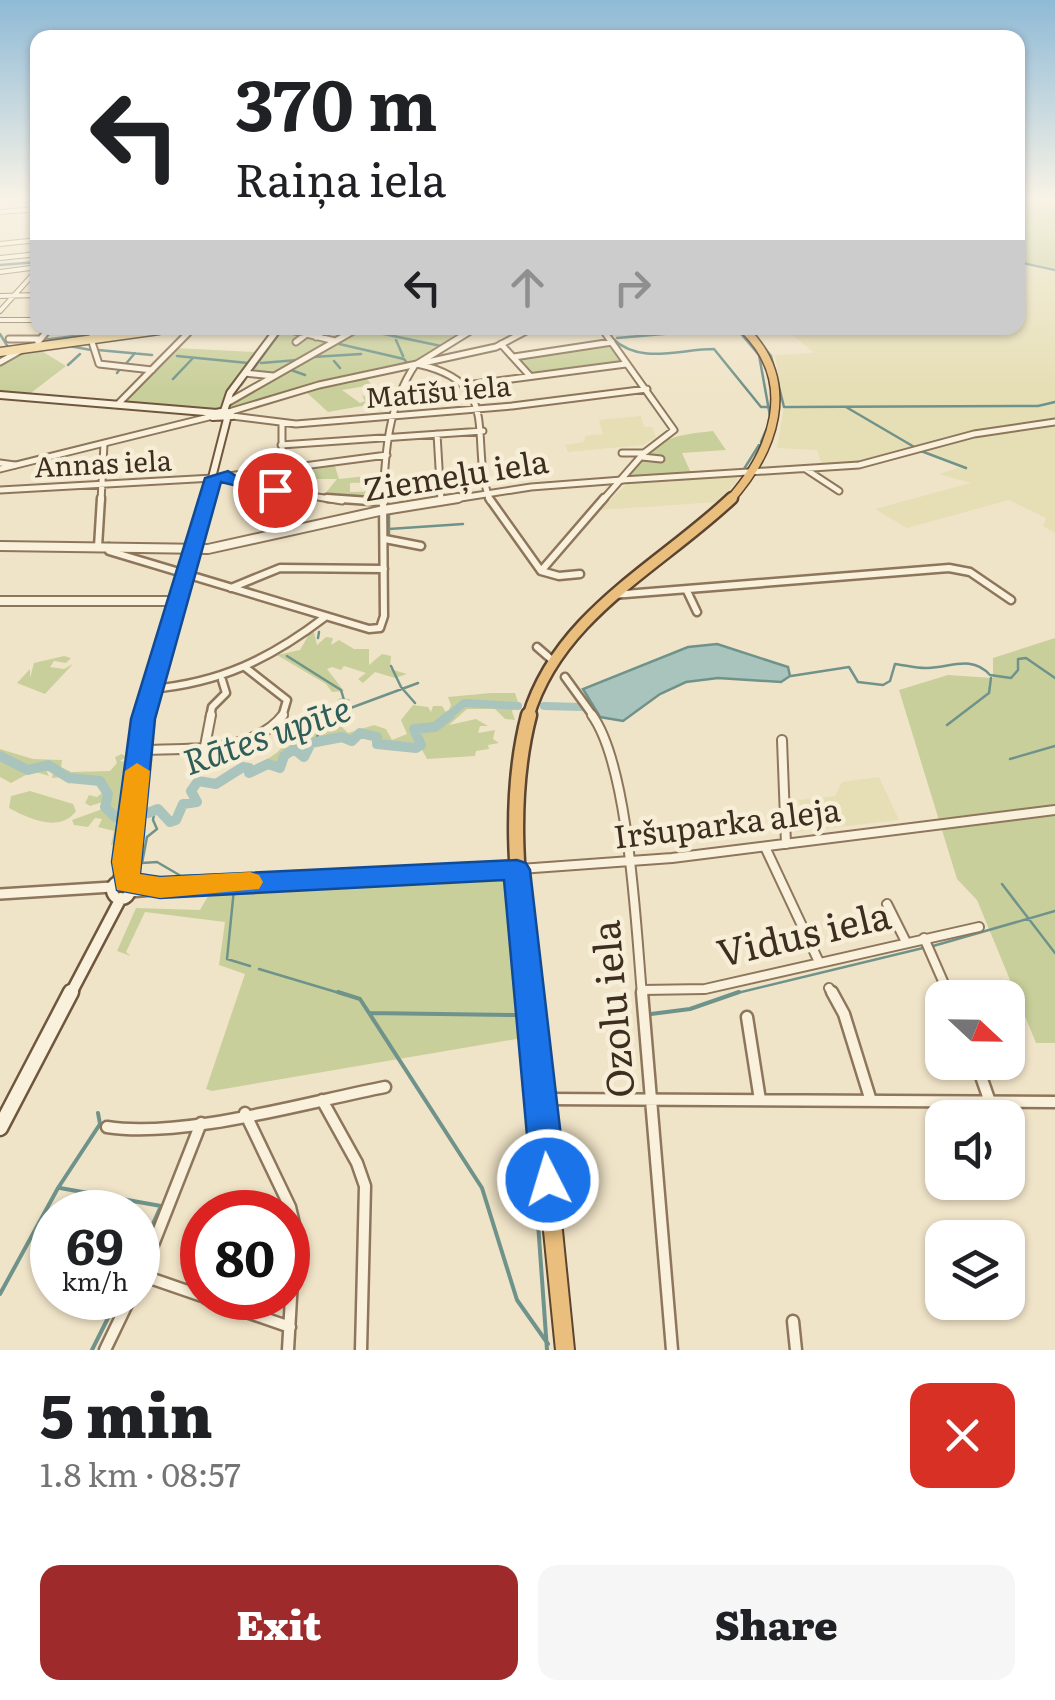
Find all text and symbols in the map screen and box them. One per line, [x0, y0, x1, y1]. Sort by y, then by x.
text: 370 m [235, 49, 438, 153]
icon: left [70, 70, 200, 200]
text: Raiņa iela [235, 144, 446, 211]
icon: left [395, 260, 450, 315]
icon: ahead [500, 260, 555, 315]
icon: right [605, 260, 660, 315]
street label: Matīšu iela [363, 363, 512, 417]
street label: Ziemeļu iela [360, 435, 552, 511]
street label: Annas iela [33, 437, 173, 487]
pin [233, 448, 318, 533]
icon: arrive [248, 463, 303, 518]
water label: Rātes upīte [175, 680, 357, 786]
street label: Iršuparka aleja [611, 783, 843, 859]
street label: Vidus iela [711, 884, 896, 979]
street label: Ozolu iela [574, 918, 647, 1100]
north arrow [925, 980, 1025, 1080]
map controls [925, 980, 1025, 1320]
button: sound [925, 1100, 1025, 1200]
position arrow [496, 1128, 600, 1232]
speed limit sign: 80 [180, 1190, 310, 1320]
text: 69 [66, 1206, 124, 1280]
button: layers [925, 1220, 1025, 1320]
text: km/h [62, 1262, 128, 1299]
text: 5 min [40, 1367, 213, 1456]
button: close [910, 1383, 1015, 1488]
text: 1.8 km · 08:57 [40, 1449, 241, 1497]
button: Exit [40, 1565, 518, 1680]
button: Share [538, 1565, 1015, 1680]

